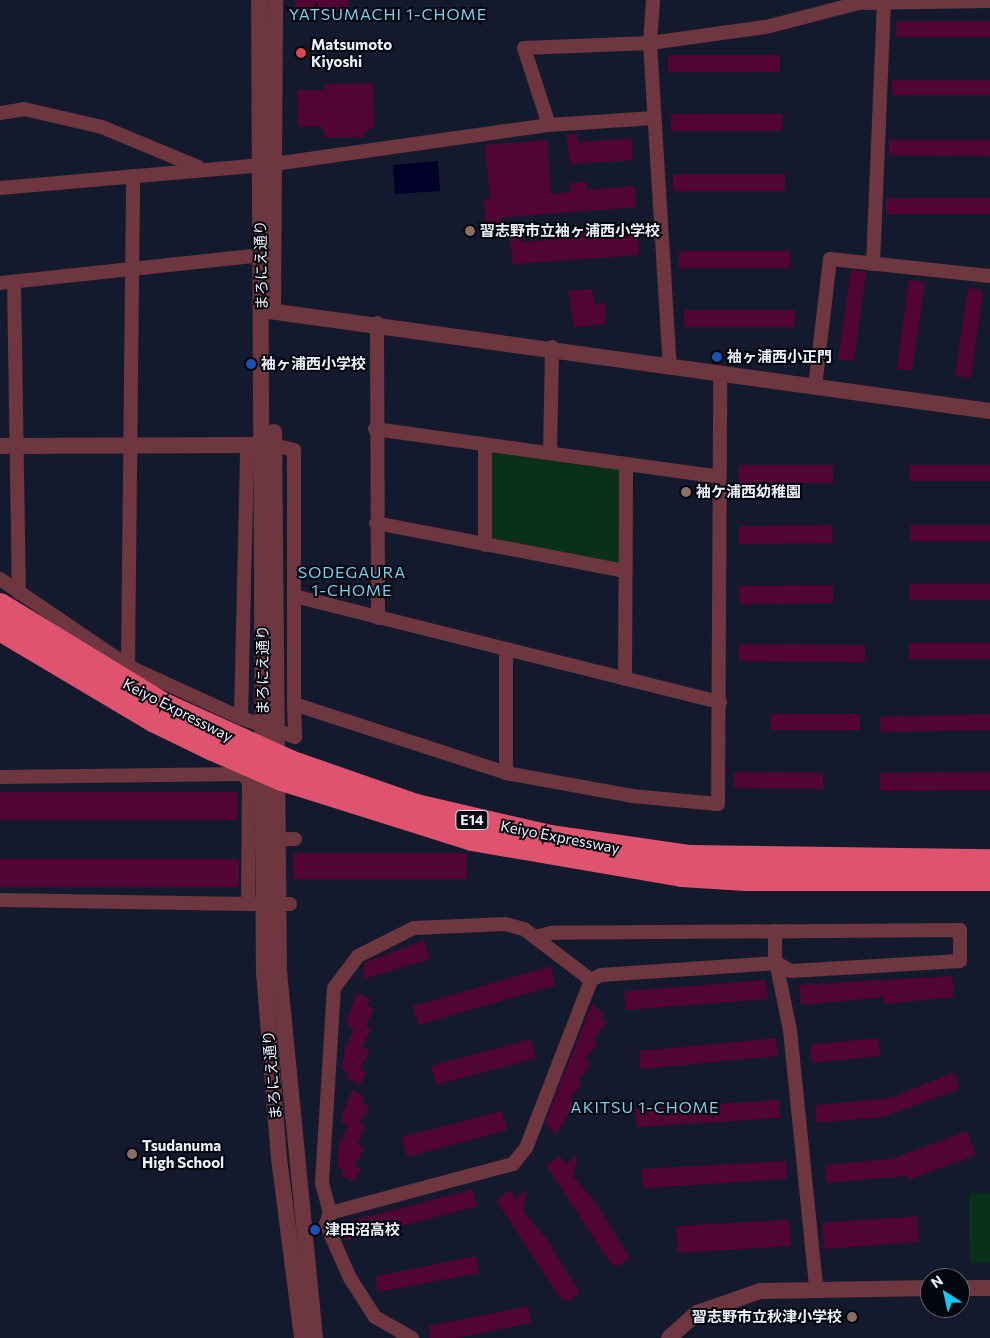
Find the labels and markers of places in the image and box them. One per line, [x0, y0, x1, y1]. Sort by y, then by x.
place label: Matsumoto Kiyoshi [311, 35, 392, 70]
marker: Matsumoto Kiyoshi [295, 47, 307, 59]
place label: 習志野市立袖ヶ浦西小学校 [480, 222, 660, 240]
marker: 習志野市立袖ヶ浦西小学校 [464, 225, 476, 237]
place label: 袖ヶ浦西小正門 [727, 348, 832, 366]
marker: 袖ヶ浦西小正門 [711, 351, 723, 363]
place label: 袖ヶ浦西小学校 [261, 355, 366, 373]
marker: 袖ヶ浦西小学校 [245, 358, 257, 370]
place label: 袖ケ浦西幼稚園 [696, 483, 801, 501]
marker: 袖ケ浦西幼稚園 [680, 486, 692, 498]
place label: Tsudanuma High School [142, 1136, 224, 1171]
marker: Tsudanuma High School [126, 1148, 138, 1160]
place label: 津田沼高校 [325, 1221, 400, 1239]
marker: 津田沼高校 [309, 1224, 321, 1236]
place label: 習志野市立秋津小学校 [692, 1308, 842, 1326]
marker: 習志野市立秋津小学校 [846, 1311, 858, 1323]

